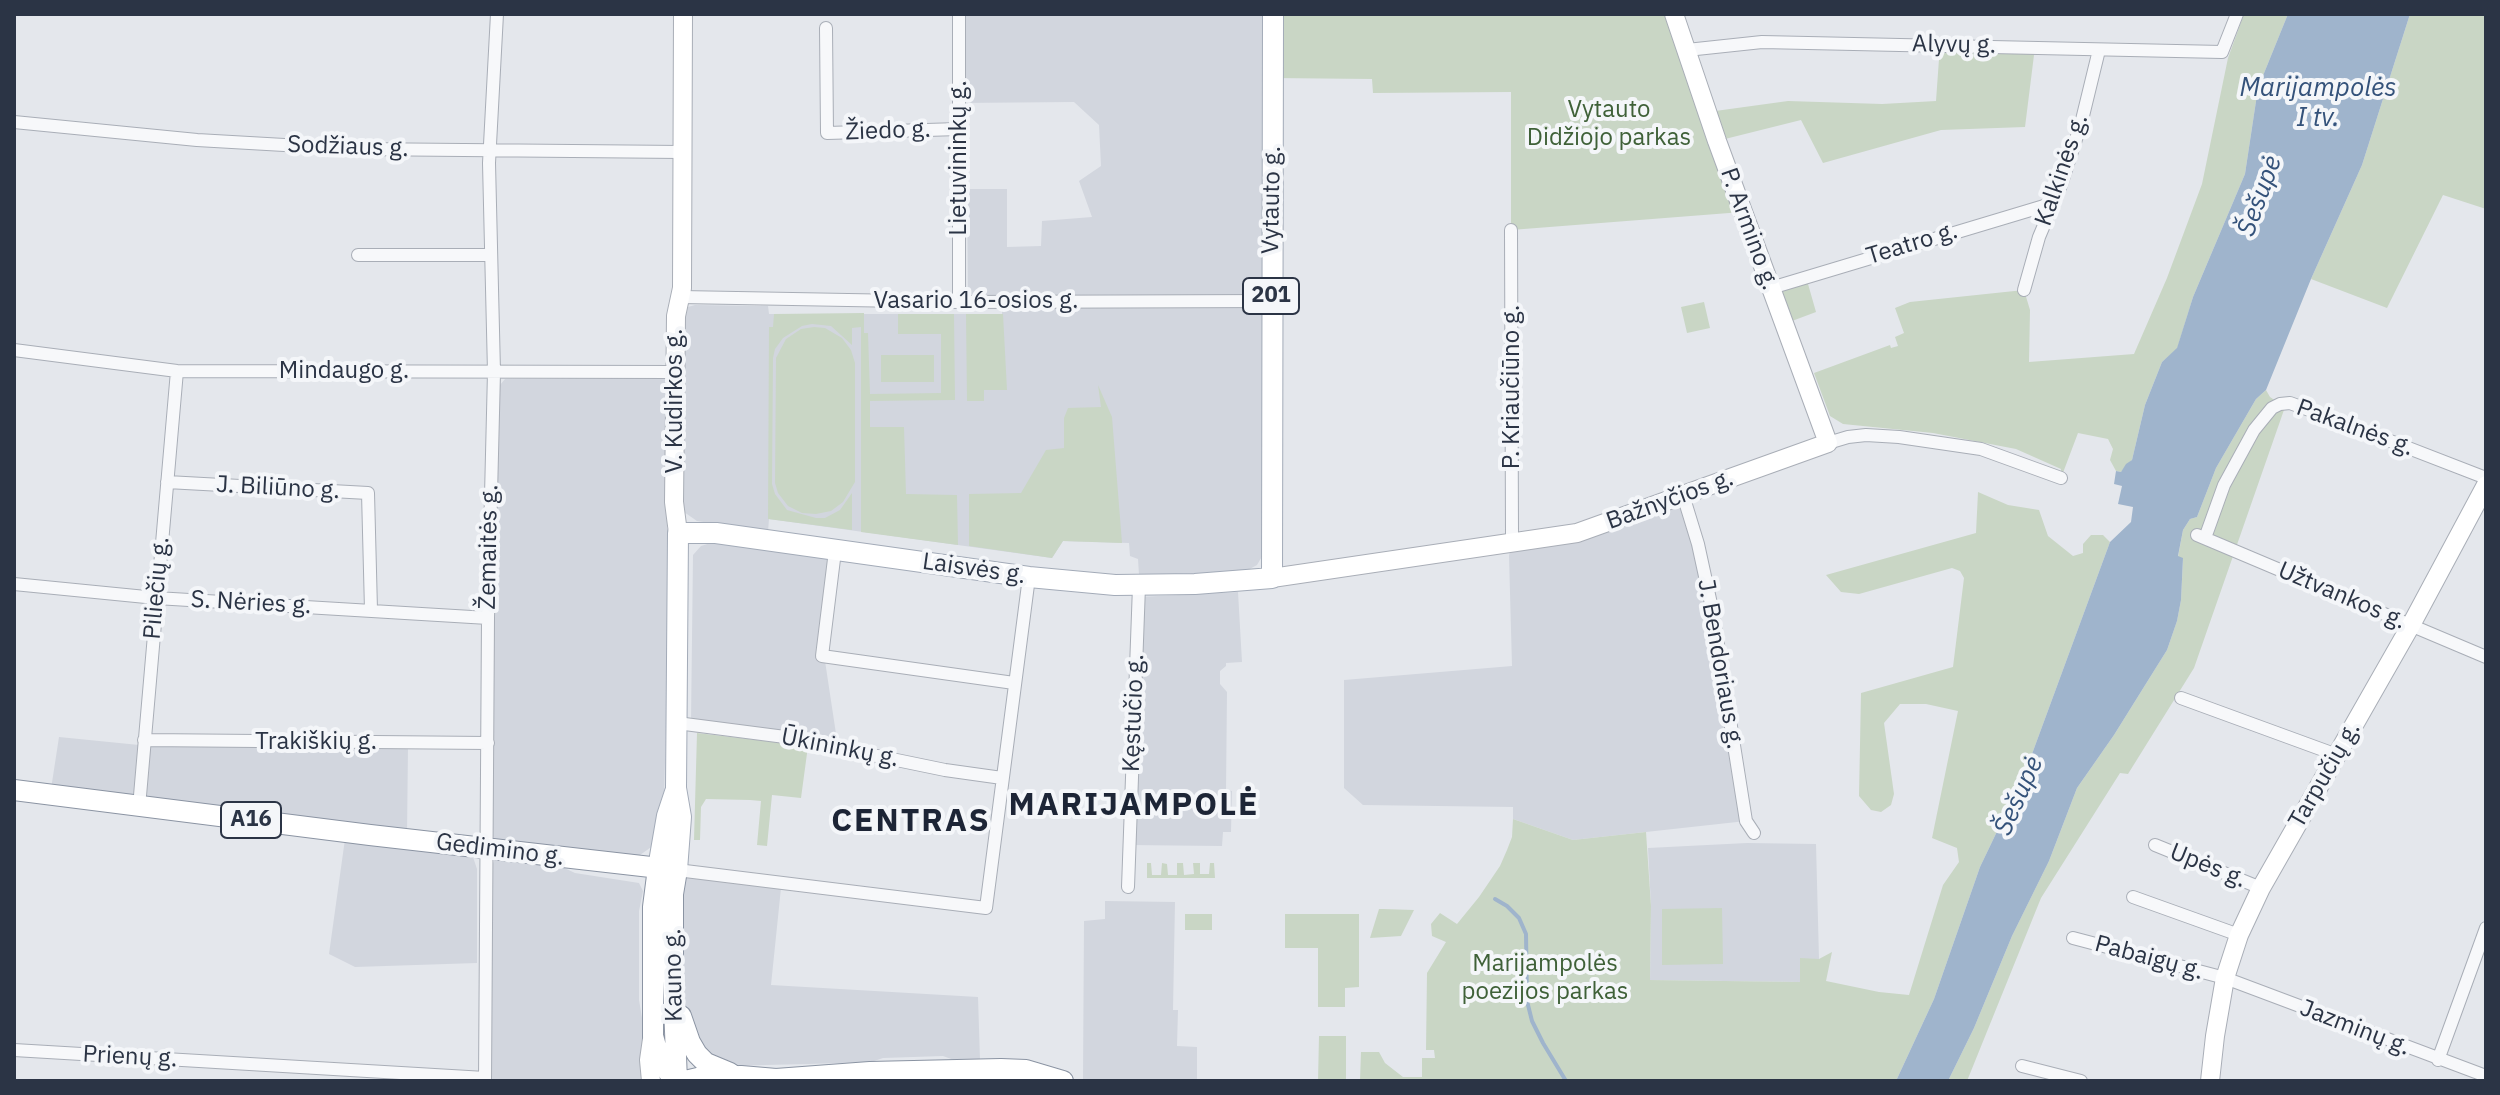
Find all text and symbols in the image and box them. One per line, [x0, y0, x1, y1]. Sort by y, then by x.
street label: Alyvų g. [1912, 30, 1996, 60]
water label: Marijampolės I tv. [2239, 72, 2397, 134]
street label: Lietuvininkų g. [945, 80, 973, 236]
park label: Vytauto Didžiojo parkas [1527, 96, 1691, 152]
street label: Kalkinės g. [2029, 110, 2095, 230]
street label: Žiedo g. [845, 115, 931, 147]
street label: Sodžiaus g. [287, 130, 409, 164]
street label: Vytauto g. [1257, 146, 1287, 254]
water label: Šešupė [2231, 152, 2289, 240]
street label: P. Armino g. [1714, 164, 1784, 294]
street label: Teatro g. [1863, 217, 1961, 271]
road number: 201 [1243, 278, 1299, 314]
street label: Vasario 16-osios g. [873, 287, 1079, 315]
street label: P. Kriaučiūno g. [1498, 305, 1526, 469]
street label: V. Kudirkos g. [661, 328, 689, 474]
street label: Mindaugo g. [279, 357, 409, 385]
street label: Pakalnės g. [2292, 393, 2418, 463]
street label: Bažnyčios g. [1602, 464, 1738, 536]
street label: J. Biliūno g. [215, 470, 341, 506]
street label: Žemaitės g. [474, 484, 504, 610]
street label: Piliečių g. [138, 535, 176, 641]
street label: Laisvės g. [921, 548, 1027, 590]
street label: Užtvankos g. [2274, 556, 2410, 636]
street label: J. Bendoriaus g. [1691, 577, 1749, 751]
street label: S. Nėries g. [190, 585, 312, 621]
street label: Kęstučio g. [1118, 654, 1150, 772]
street label: Tarpučių g. [2283, 717, 2367, 833]
street label: Ūkininkų g. [779, 722, 901, 774]
street label: Trakiškių g. [255, 728, 377, 756]
water label: Šešupė [1988, 752, 2050, 840]
district label: MARIJAMPOLĖ [1008, 787, 1260, 825]
road number: A16 [221, 802, 281, 838]
district label: CENTRAS [831, 803, 991, 841]
street label: Gedimino g. [434, 828, 566, 872]
street label: Upės g. [2165, 838, 2251, 894]
street label: Kauno g. [659, 928, 689, 1022]
street label: Pabaigų g. [2092, 930, 2206, 986]
park label: Marijampolės poezijos parkas [1462, 950, 1628, 1006]
street label: Jazminų g. [2296, 994, 2414, 1062]
street label: Prienų g. [82, 1040, 178, 1074]

